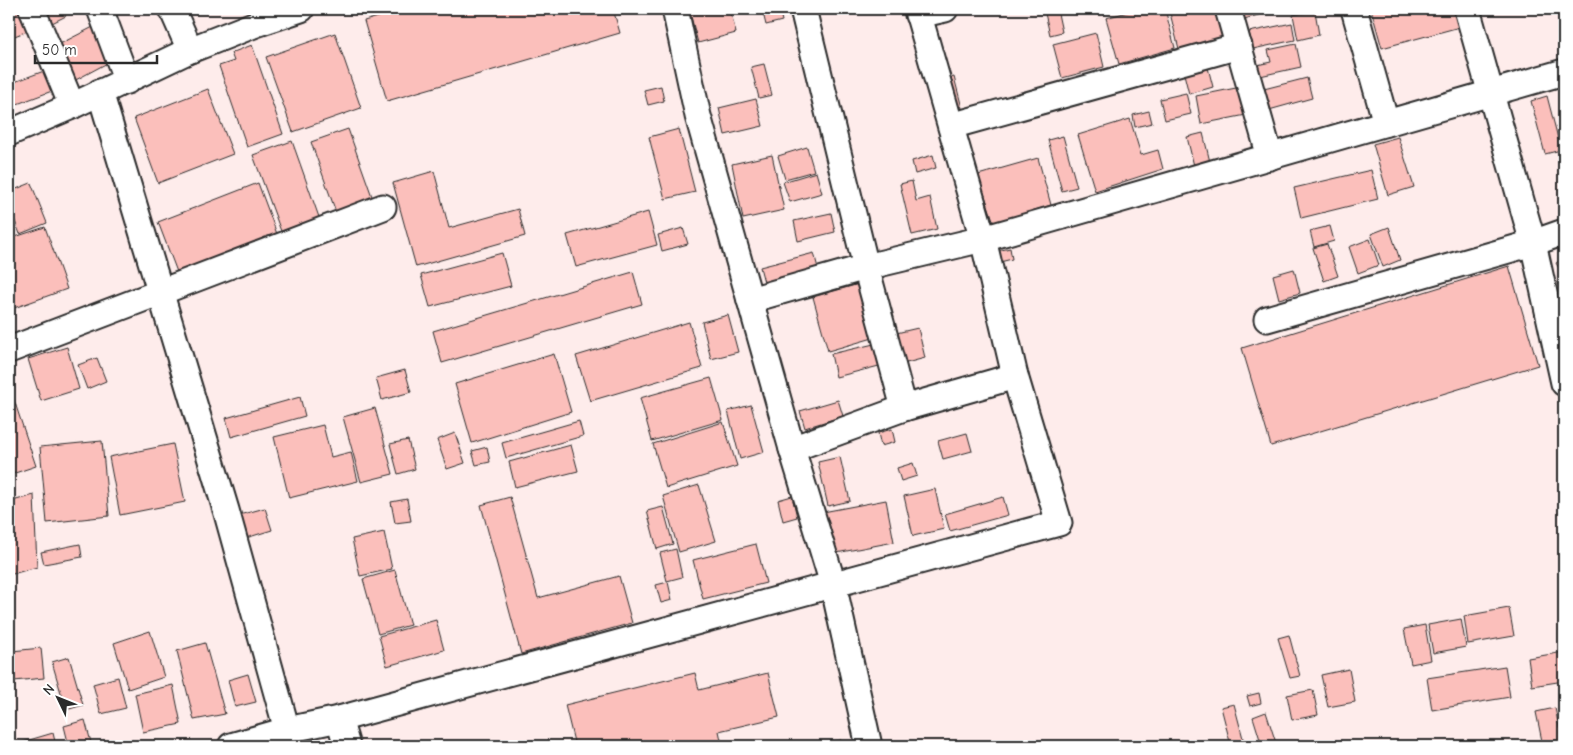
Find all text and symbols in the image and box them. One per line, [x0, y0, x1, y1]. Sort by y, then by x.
scale bar [35, 32, 158, 64]
text: 50 m [42, 41, 77, 59]
north arrow [32, 672, 82, 722]
text: N [40, 680, 58, 699]

